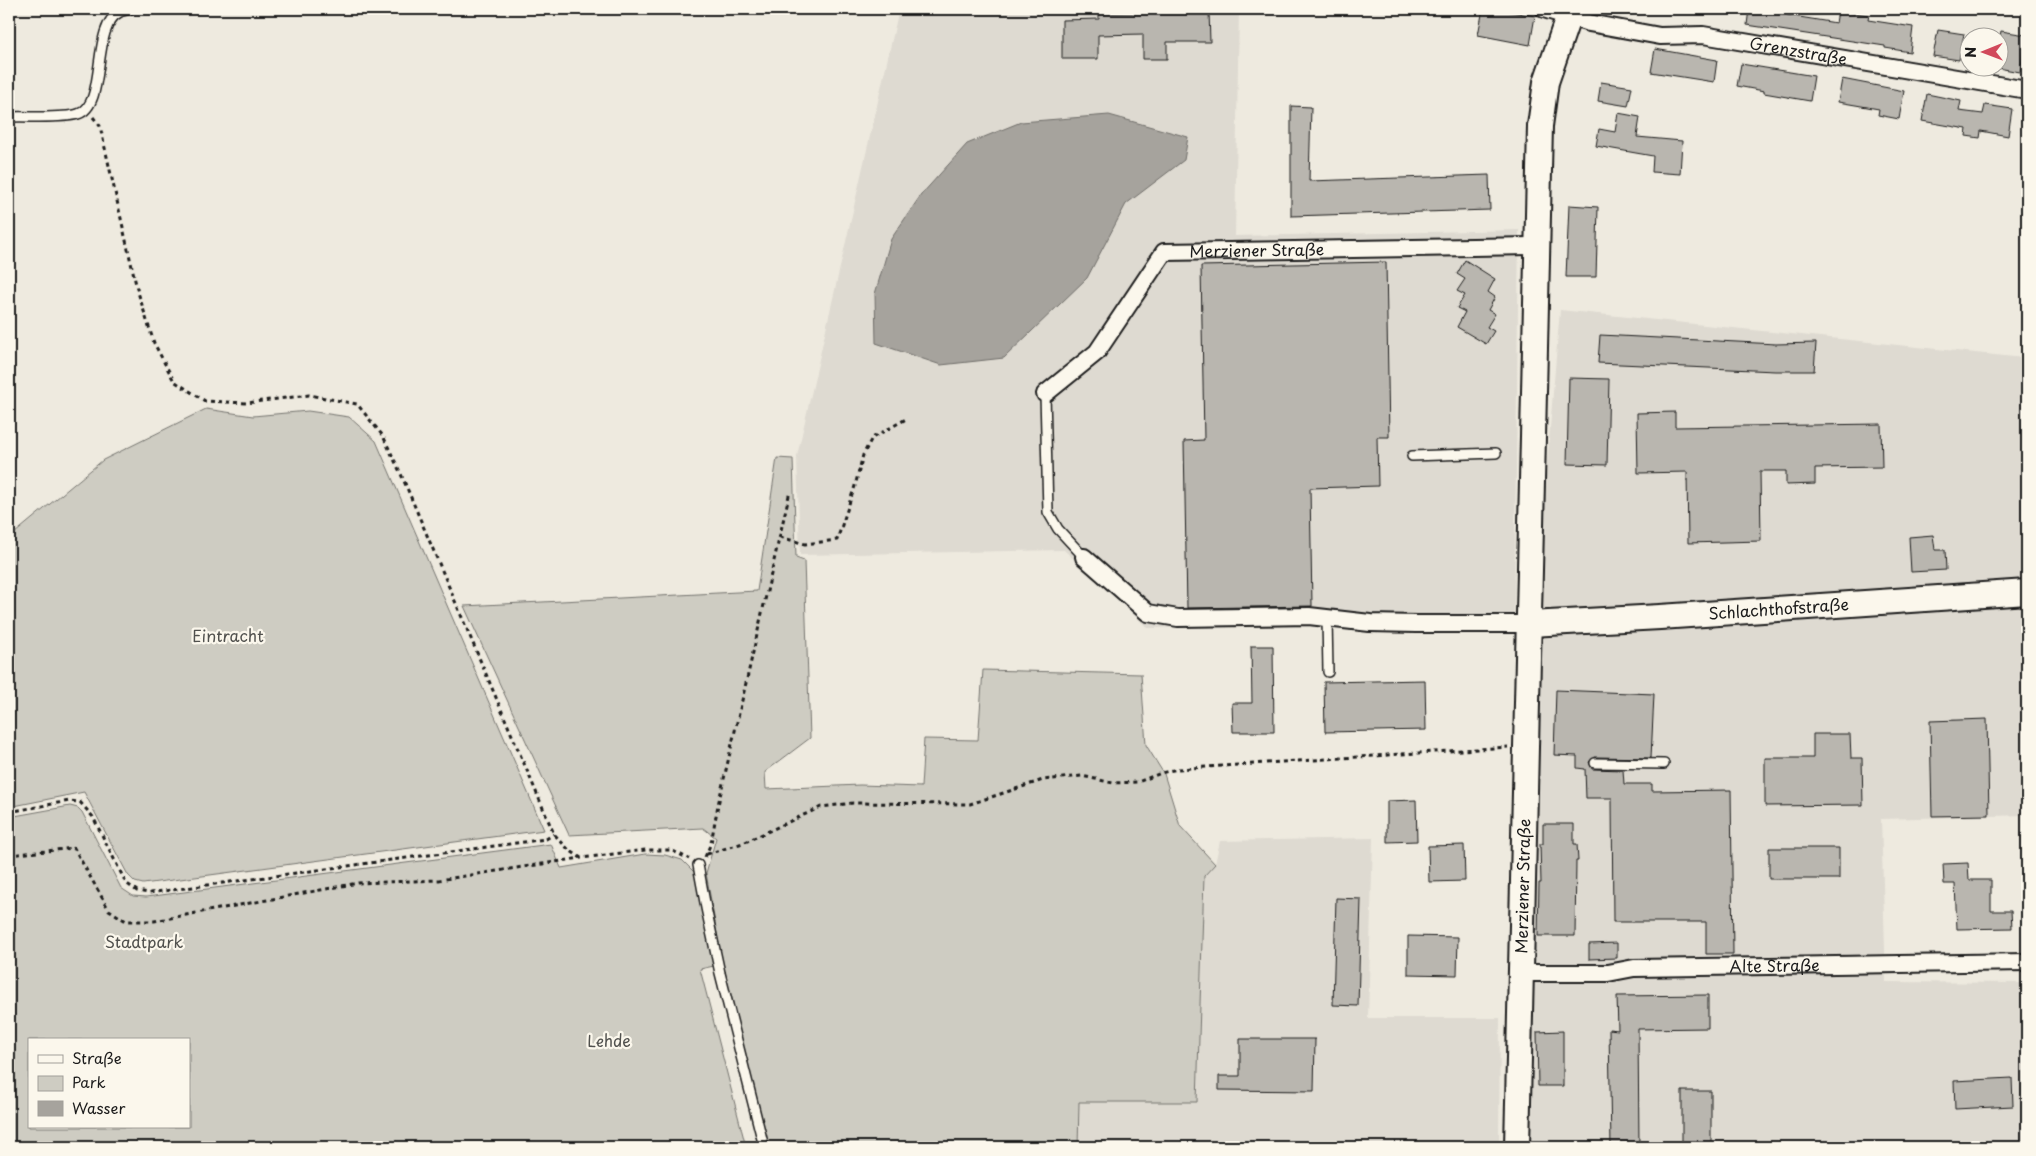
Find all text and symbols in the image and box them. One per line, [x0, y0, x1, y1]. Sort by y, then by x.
north arrow [1958, 28, 2008, 78]
street label: Grenzstraße [1748, 30, 1849, 70]
text: N [1960, 47, 1981, 58]
street label: Merziener Straße [1189, 236, 1324, 263]
street label: Schlachthofstraße [1707, 591, 1849, 625]
park label: Eintracht [192, 623, 264, 647]
street label: Merziener Straße [1508, 818, 1535, 954]
park label: Stadtpark [105, 929, 183, 953]
street label: Alte Straße [1729, 952, 1820, 978]
park label: Lehde [587, 1028, 631, 1052]
legend [28, 1038, 190, 1128]
text: Straße [72, 1046, 122, 1069]
text: Park [72, 1070, 106, 1093]
text: Wasser [72, 1096, 125, 1119]

